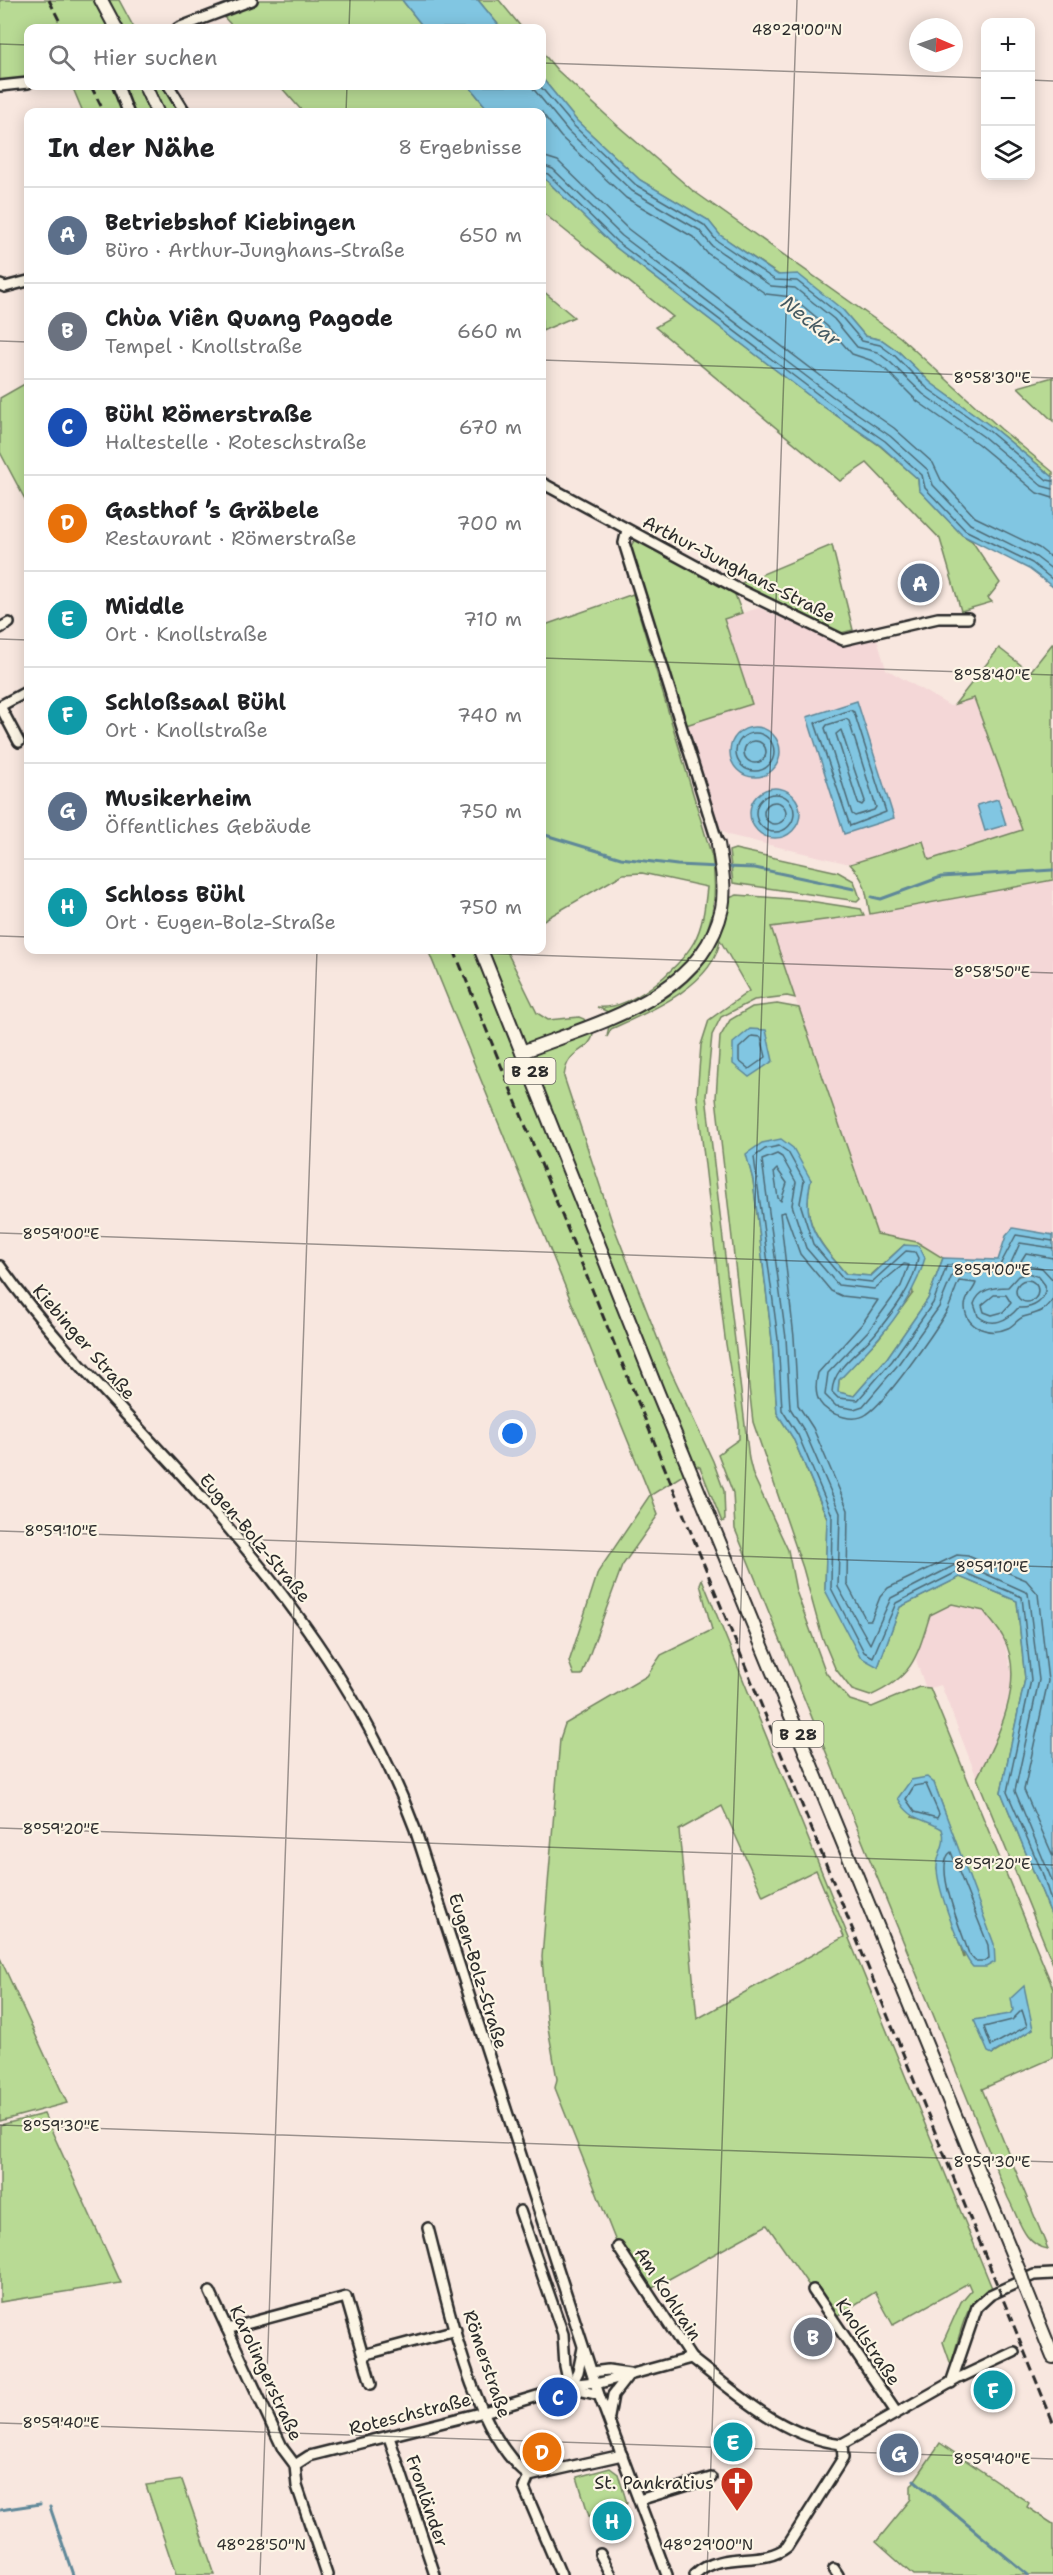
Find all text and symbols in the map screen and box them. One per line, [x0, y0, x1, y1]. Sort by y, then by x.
north arrow [909, 18, 963, 72]
map controls [981, 18, 1035, 180]
button: + [981, 18, 1035, 72]
text: 48°29'00"N [752, 20, 842, 40]
search box [24, 24, 546, 90]
icon: search [45, 41, 78, 74]
text: Hier suchen [93, 43, 218, 72]
button: − [981, 72, 1035, 126]
button: layers [981, 126, 1035, 180]
text: In der Nähe [48, 130, 215, 165]
text: 8 Ergebnisse [398, 134, 522, 160]
text: Betriebshof Kiebingen [105, 208, 356, 237]
text: A [60, 222, 75, 248]
text: 650 m [459, 222, 522, 248]
text: Büro · Arthur-Junghans-Straße [105, 237, 405, 263]
water label: Neckar [776, 290, 847, 353]
text: Chùa Viên Quang Pagode [105, 304, 393, 333]
text: B [61, 318, 74, 344]
text: 660 m [457, 318, 522, 344]
text: Tempel · Knollstraße [105, 333, 303, 359]
text: 8°58'30"E [953, 368, 1031, 388]
text: Bühl Römerstraße [105, 400, 312, 429]
text: C [61, 414, 74, 440]
text: 670 m [459, 414, 522, 440]
text: Haltestelle · Roteschstraße [105, 429, 367, 455]
text: Gasthof ’s Gräbele [105, 496, 319, 525]
text: D [60, 510, 75, 536]
text: 700 m [457, 510, 522, 536]
street label: Arthur-Junghans-Straße [639, 510, 839, 628]
text: Restaurant · Römerstraße [105, 525, 357, 551]
pin: A [900, 560, 940, 606]
text: Middle [105, 592, 184, 621]
text: E [61, 606, 74, 632]
text: 710 m [463, 606, 522, 632]
text: Ort · Knollstraße [105, 621, 268, 647]
text: 8°58'40"E [954, 665, 1030, 685]
text: Schloßsaal Bühl [105, 688, 286, 717]
text: F [62, 702, 73, 728]
text: 740 m [457, 702, 522, 728]
text: Ort · Knollstraße [105, 717, 268, 743]
text: Musikerheim [105, 784, 252, 813]
text: G [59, 798, 76, 824]
text: 750 m [459, 798, 522, 824]
text: Öffentliches Gebäude [105, 813, 312, 839]
text: Schloss Bühl [105, 880, 245, 909]
text: H [60, 894, 75, 920]
text: 750 m [459, 894, 522, 920]
text: Ort · Eugen-Bolz-Straße [105, 909, 336, 935]
text: 8°58'50"E [954, 962, 1030, 982]
road number: B 28 [504, 1058, 556, 1084]
text: 8°59'00"E [23, 1224, 100, 1244]
text: 8°59'00"E [954, 1260, 1031, 1280]
street label: Kiebinger Straße [27, 1279, 141, 1405]
your location [498, 1419, 527, 1448]
street label: Eugen-Bolz-Straße [194, 1468, 316, 1608]
text: 8°59'10"E [25, 1521, 97, 1541]
text: 8°59'10"E [956, 1557, 1028, 1577]
road number: B 28 [772, 1721, 824, 1747]
text: 8°59'20"E [23, 1819, 99, 1839]
text: 8°59'20"E [954, 1854, 1030, 1874]
street label: Eugen-Bolz-Straße [443, 1890, 513, 2052]
text: 8°59'30"E [23, 2116, 99, 2136]
text: 8°59'30"E [954, 2152, 1030, 2172]
street label: Am Kohlrain [629, 2243, 707, 2345]
street label: Knollstraße [830, 2294, 906, 2390]
street label: Karolingerstraße [224, 2301, 308, 2445]
street label: Römerstraße [457, 2307, 517, 2421]
pin: B [794, 2314, 832, 2360]
pin: F [974, 2368, 1012, 2412]
pin: C [538, 2374, 578, 2420]
street label: Roteschstraße [346, 2387, 474, 2441]
text: 8°59'40"E [23, 2413, 99, 2433]
pin: E [714, 2420, 752, 2464]
pin: D [522, 2430, 562, 2474]
pin: G [880, 2430, 918, 2476]
text: 8°59'40"E [954, 2449, 1030, 2469]
street label: Fronländer [400, 2452, 454, 2550]
church icon: St. Pankratius [719, 2465, 755, 2512]
place label: St. Pankratius [594, 2471, 714, 2495]
pin: H [592, 2498, 632, 2544]
text: 48°28'50"N [216, 2535, 306, 2555]
text: 48°29'00"N [663, 2535, 753, 2555]

